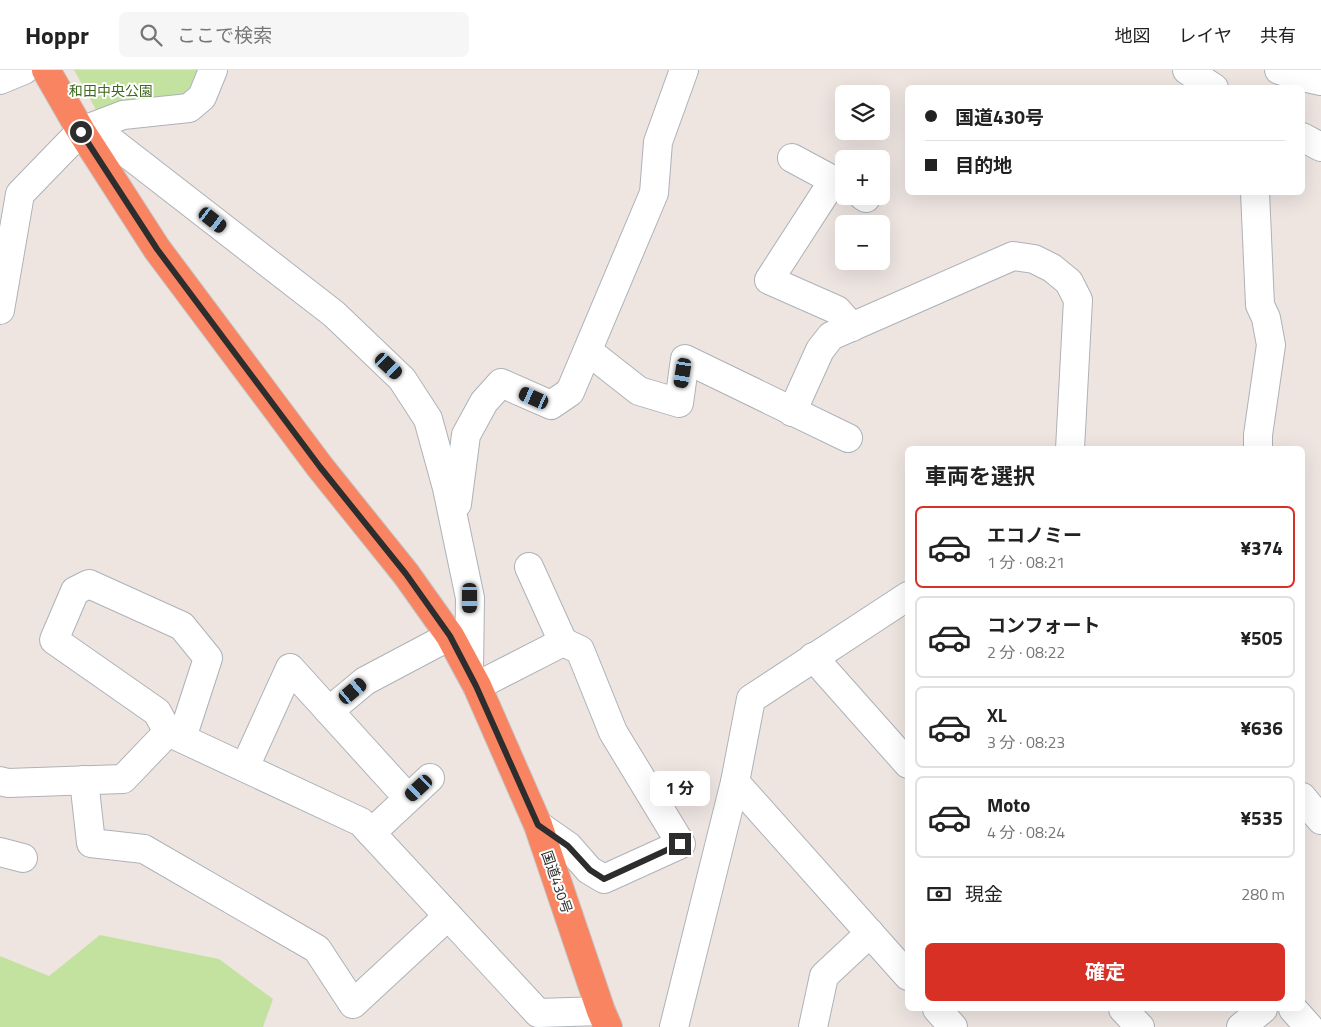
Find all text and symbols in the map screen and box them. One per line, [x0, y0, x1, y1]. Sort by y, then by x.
search box [119, 12, 469, 57]
text: Hoppr [25, 17, 89, 53]
text: ここで検索 [177, 20, 272, 49]
icon: search [137, 21, 165, 49]
text: 地図 [1115, 22, 1151, 49]
text: レイヤ [1179, 22, 1232, 49]
text: 共有 [1260, 22, 1296, 49]
park label: 和田中央公園 [69, 80, 153, 101]
map controls [835, 85, 890, 270]
button: layers [835, 85, 890, 140]
text: 国道430号 [955, 102, 1044, 131]
route start [70, 121, 92, 143]
button: + [835, 150, 890, 205]
text: 目的地 [955, 150, 1012, 179]
car [196, 205, 229, 235]
button: − [835, 215, 890, 270]
car [372, 350, 405, 382]
car [673, 357, 692, 389]
car [517, 385, 550, 411]
text: 車両を選択 [925, 459, 1035, 493]
text: エコノミー [987, 520, 1082, 549]
icon: car [927, 525, 972, 570]
text: ¥374 [1240, 533, 1283, 562]
text: 1 分 · 08:21 [987, 550, 1065, 574]
car [462, 583, 477, 613]
text: コンフォート [987, 610, 1100, 639]
icon: car [927, 615, 972, 660]
text: ¥505 [1240, 623, 1283, 652]
text: 2 分 · 08:22 [987, 640, 1065, 664]
car [336, 676, 369, 706]
text: XL [987, 700, 1007, 729]
icon: car [927, 705, 972, 750]
text: ¥636 [1240, 713, 1283, 742]
text: 3 分 · 08:23 [987, 730, 1065, 754]
car [402, 772, 435, 804]
callout: 1 分 [650, 772, 710, 806]
text: 1 分 [666, 776, 694, 800]
text: Moto [987, 790, 1030, 819]
icon: car [927, 795, 972, 840]
text: ¥535 [1240, 803, 1283, 832]
text: 4 分 · 08:24 [987, 820, 1065, 844]
route end [669, 833, 691, 855]
street label: 国道430号 [537, 847, 578, 916]
text: 現金 [965, 879, 1003, 908]
icon: cash [925, 880, 953, 908]
text: 280 m [1241, 882, 1285, 906]
button: 確定 [925, 943, 1285, 1001]

